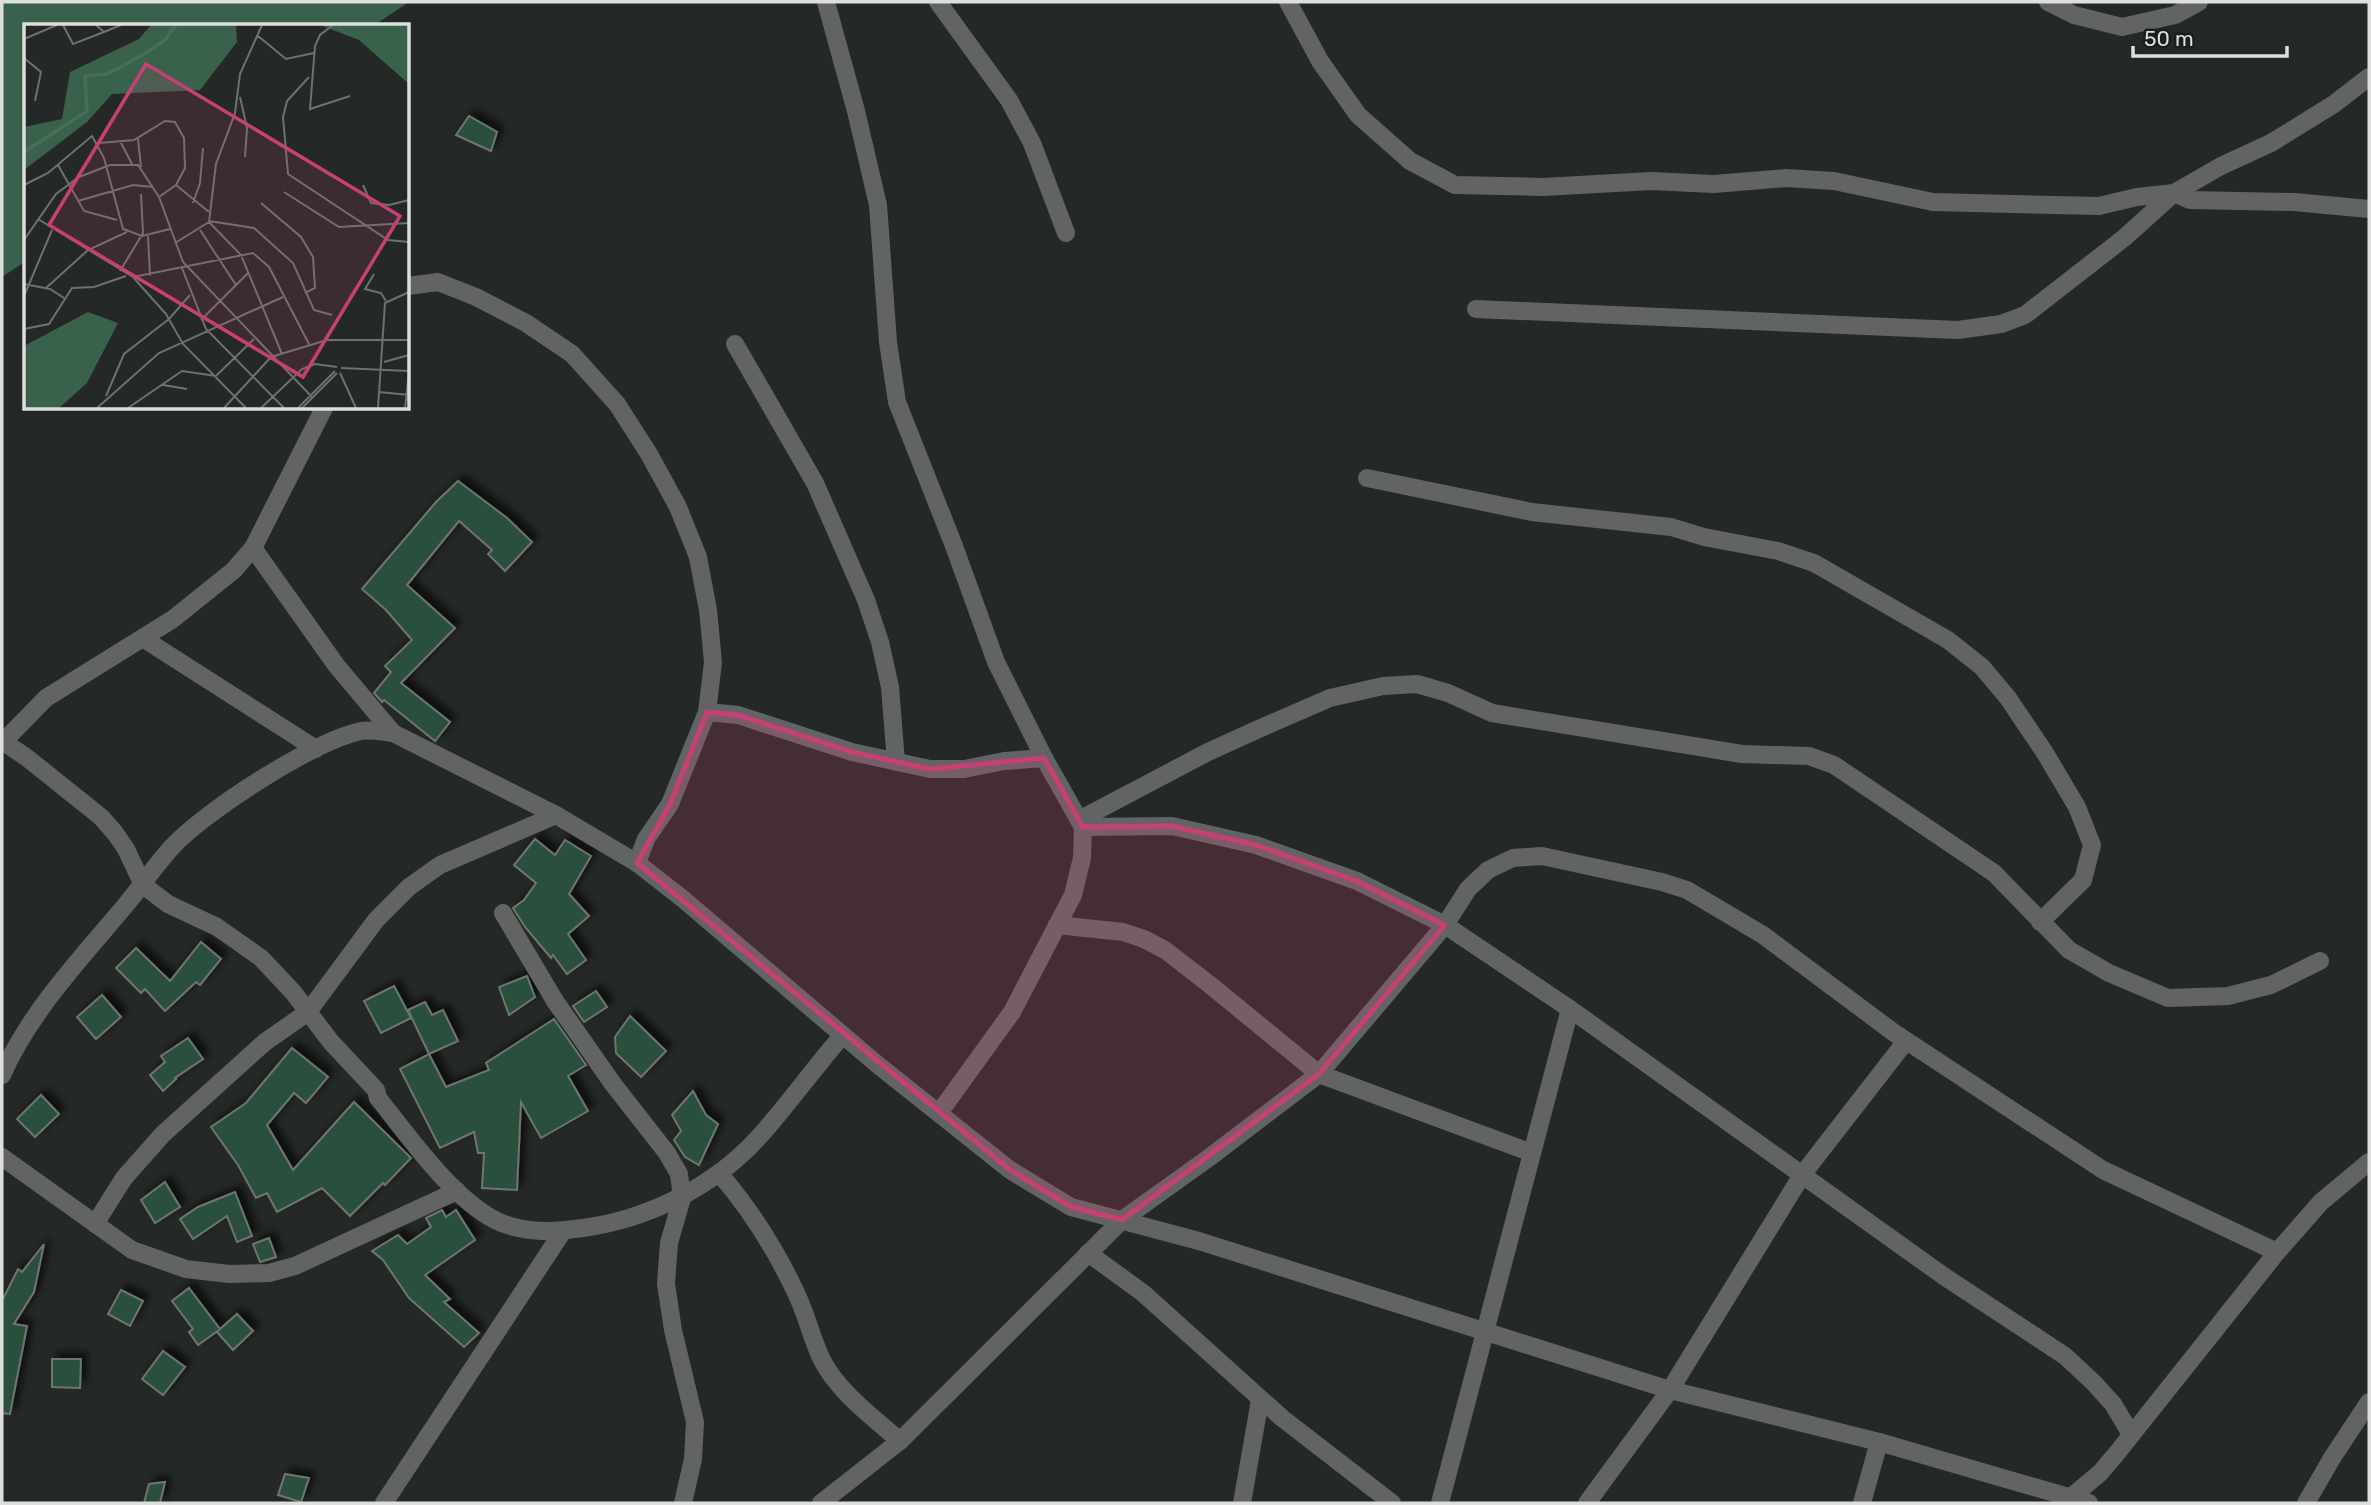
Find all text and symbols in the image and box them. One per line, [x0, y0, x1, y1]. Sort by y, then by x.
scale bar [2133, 14, 2287, 58]
inset map [24, 24, 410, 410]
text: 50 m [2144, 26, 2194, 51]

